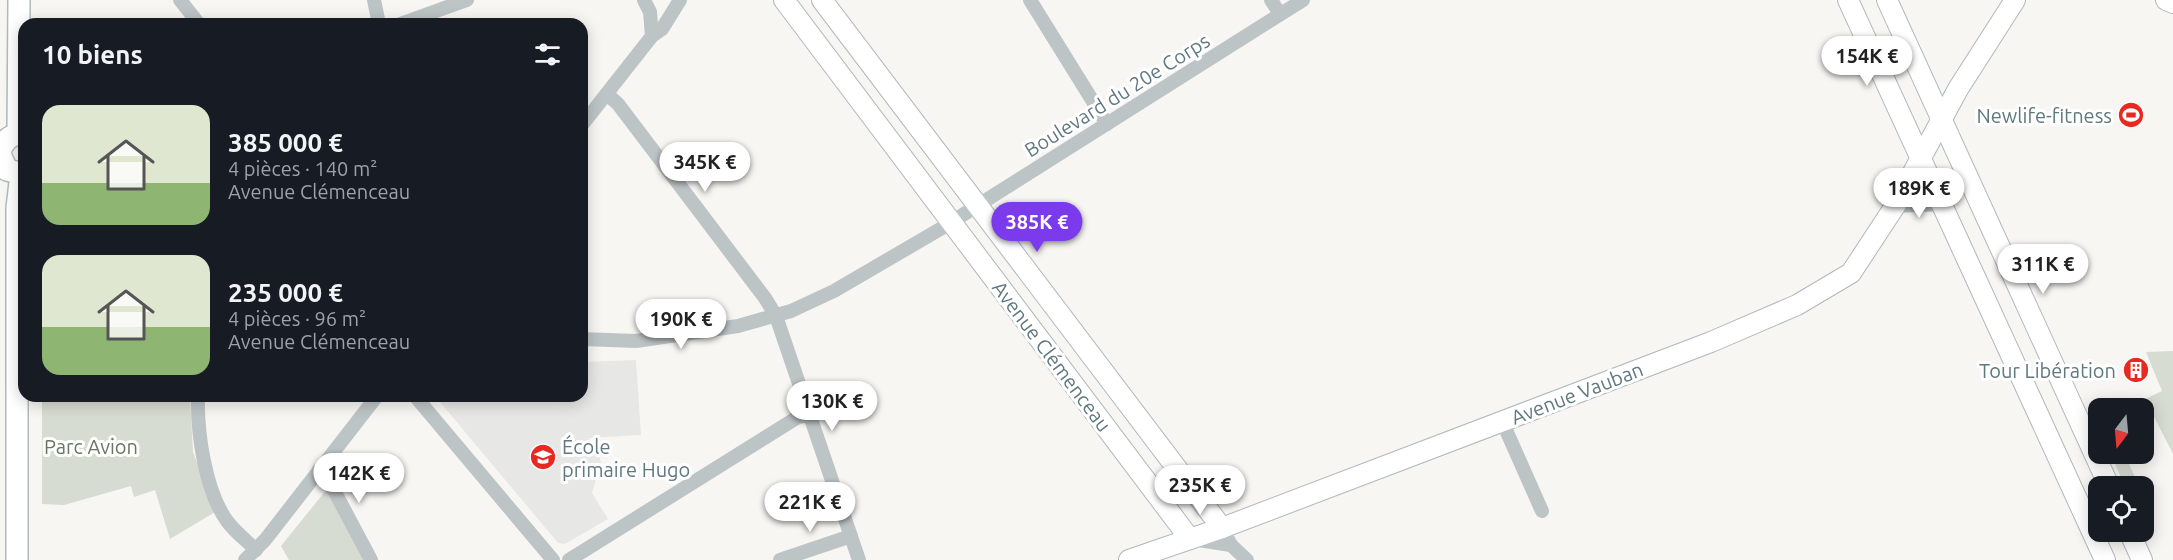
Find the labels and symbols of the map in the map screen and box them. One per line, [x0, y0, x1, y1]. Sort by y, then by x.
street label: Boulevard du 20e Corps [1020, 29, 1214, 161]
pin: 154K € [1818, 36, 1916, 87]
sports icon: Newlife-fitness [2116, 100, 2146, 130]
place label: Newlife-fitness [1976, 104, 2112, 127]
pin: 345K € [656, 142, 754, 193]
pin: 189K € [1870, 168, 1968, 219]
pin: 385K € [988, 202, 1086, 253]
pin: 311K € [1994, 244, 2092, 295]
street label: Avenue Clémenceau [988, 276, 1116, 436]
pin: 190K € [632, 299, 730, 350]
building icon: Tour Libération [2121, 355, 2151, 385]
street label: Avenue Vauban [1508, 357, 1646, 429]
place label: Tour Libération [1979, 359, 2116, 382]
pin: 130K € [783, 381, 881, 432]
north arrow [2088, 398, 2154, 464]
park label: Parc Avion [44, 435, 138, 458]
place label: École primaire Hugo [562, 435, 690, 481]
school or university icon: École primaire Hugo [528, 442, 558, 472]
pin: 142K € [310, 453, 408, 504]
pin: 235K € [1151, 465, 1249, 516]
pin: 221K € [761, 482, 859, 533]

